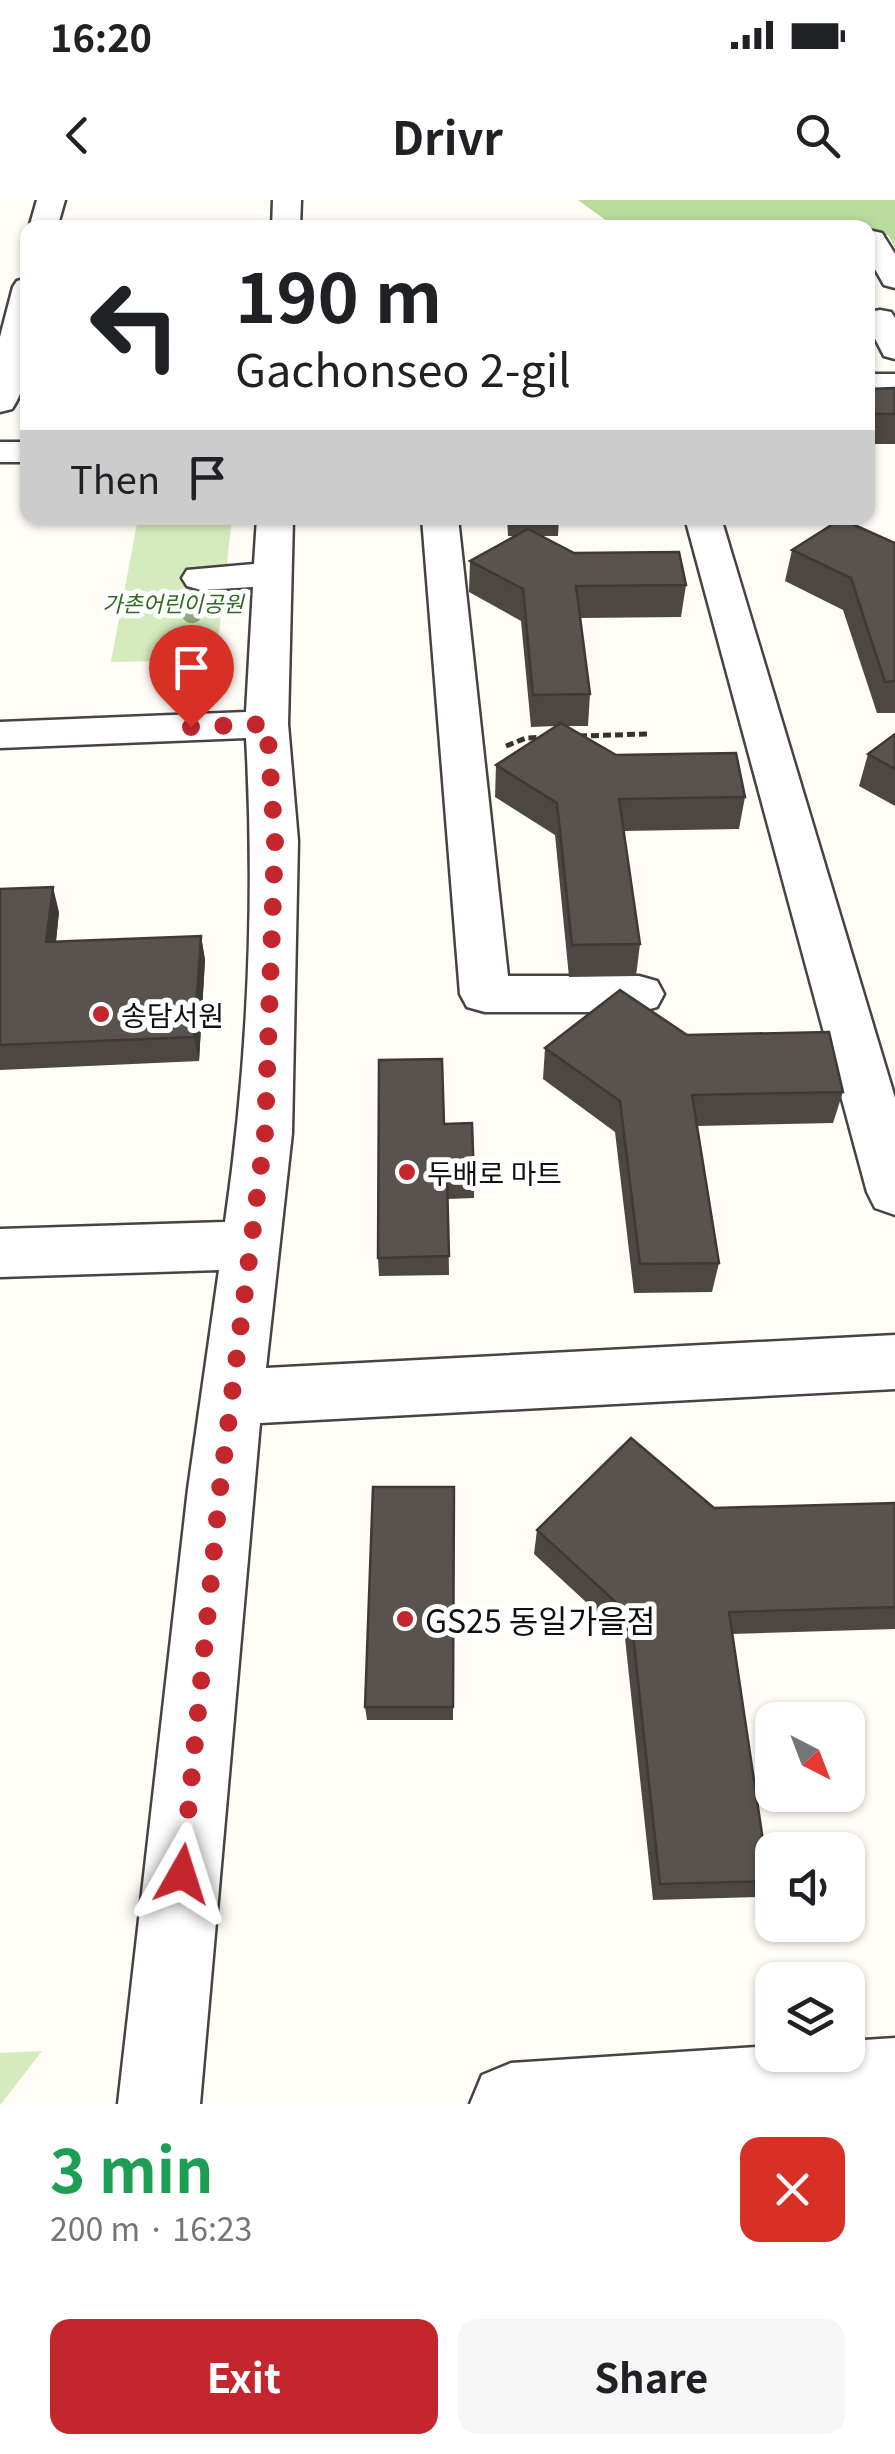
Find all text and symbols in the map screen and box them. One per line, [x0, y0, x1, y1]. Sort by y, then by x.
text: 16:20 [50, 8, 152, 63]
text: Drivr [392, 103, 503, 168]
icon: back [50, 108, 105, 163]
icon: search [790, 108, 845, 163]
text: 190 m [235, 242, 442, 343]
icon: left [70, 260, 200, 390]
text: Gachonseo 2-gil [235, 335, 571, 400]
text: Then [70, 450, 160, 505]
icon: arrive [180, 450, 235, 505]
park label: 가촌어린이공원 [102, 586, 246, 618]
pin [149, 625, 234, 728]
icon: arrive [164, 640, 219, 695]
place label: 송담서원 [121, 994, 224, 1034]
marker: 송담서원 [90, 1003, 112, 1025]
place label: 두배로 마트 [427, 1152, 562, 1192]
marker: 두배로 마트 [396, 1161, 418, 1183]
place label: GS25 동일가을점 [425, 1596, 656, 1642]
marker: GS25 동일가을점 [394, 1608, 416, 1630]
north arrow [755, 1702, 865, 1812]
map controls [755, 1702, 865, 2072]
position arrow [130, 1822, 234, 1926]
button: sound [755, 1832, 865, 1942]
button: layers [755, 1962, 865, 2072]
text: 3 min [50, 2123, 214, 2210]
button: close [740, 2137, 845, 2242]
text: 200 m · 16:23 [50, 2204, 252, 2250]
button: Exit [50, 2319, 438, 2434]
button: Share [458, 2319, 845, 2434]

